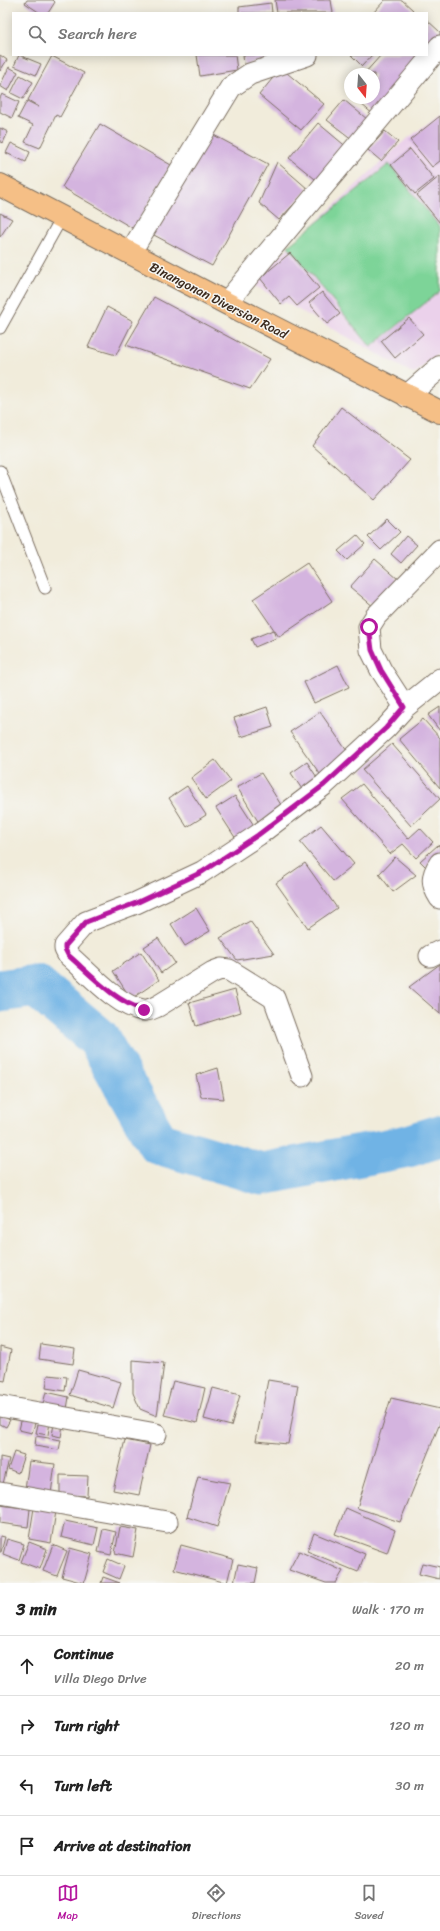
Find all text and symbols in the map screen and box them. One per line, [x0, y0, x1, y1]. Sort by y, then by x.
search box [12, 12, 428, 56]
text: Search here [58, 21, 137, 47]
icon: search [26, 23, 48, 45]
north arrow [344, 68, 380, 104]
street label: Binangonan Diversion Road [146, 256, 293, 346]
route start [360, 618, 378, 636]
route end [135, 1001, 153, 1019]
text: 3 min [16, 1594, 57, 1624]
text: Walk · 170 m [352, 1598, 424, 1621]
text: Continue [54, 1641, 114, 1667]
text: 20 m [395, 1654, 424, 1677]
icon: ahead [16, 1655, 38, 1677]
text: Villa Diego Drive [54, 1667, 147, 1690]
text: Turn right [54, 1713, 119, 1739]
text: 120 m [389, 1714, 424, 1737]
icon: right [16, 1715, 38, 1737]
text: Turn left [54, 1773, 112, 1799]
text: 30 m [395, 1774, 424, 1797]
icon: left [16, 1775, 38, 1797]
text: Arrive at destination [54, 1833, 191, 1859]
icon: arrive [16, 1835, 38, 1857]
tab: Map [57, 1882, 79, 1925]
tab: Directions [192, 1882, 241, 1925]
tab: Saved [354, 1882, 383, 1925]

